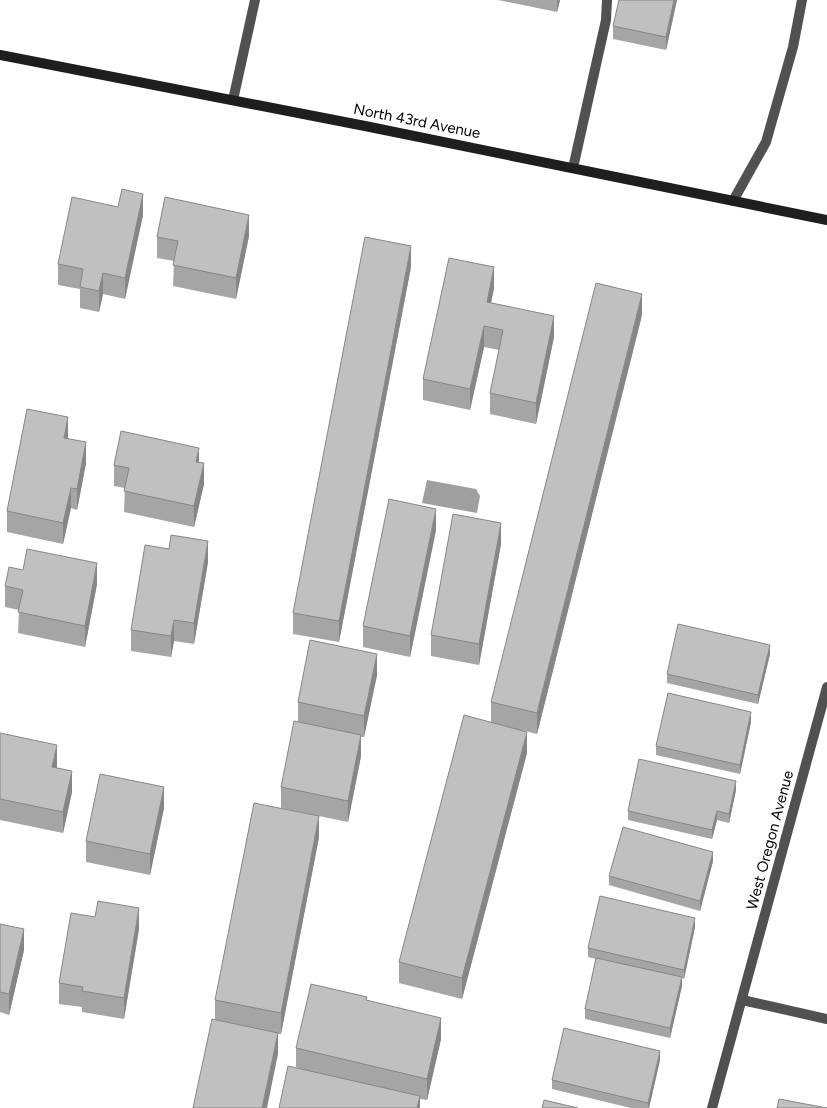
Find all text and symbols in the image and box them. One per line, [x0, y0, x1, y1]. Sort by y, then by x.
street label: North 43rd Avenue [352, 100, 482, 142]
street label: West Oregon Avenue [743, 768, 797, 912]

